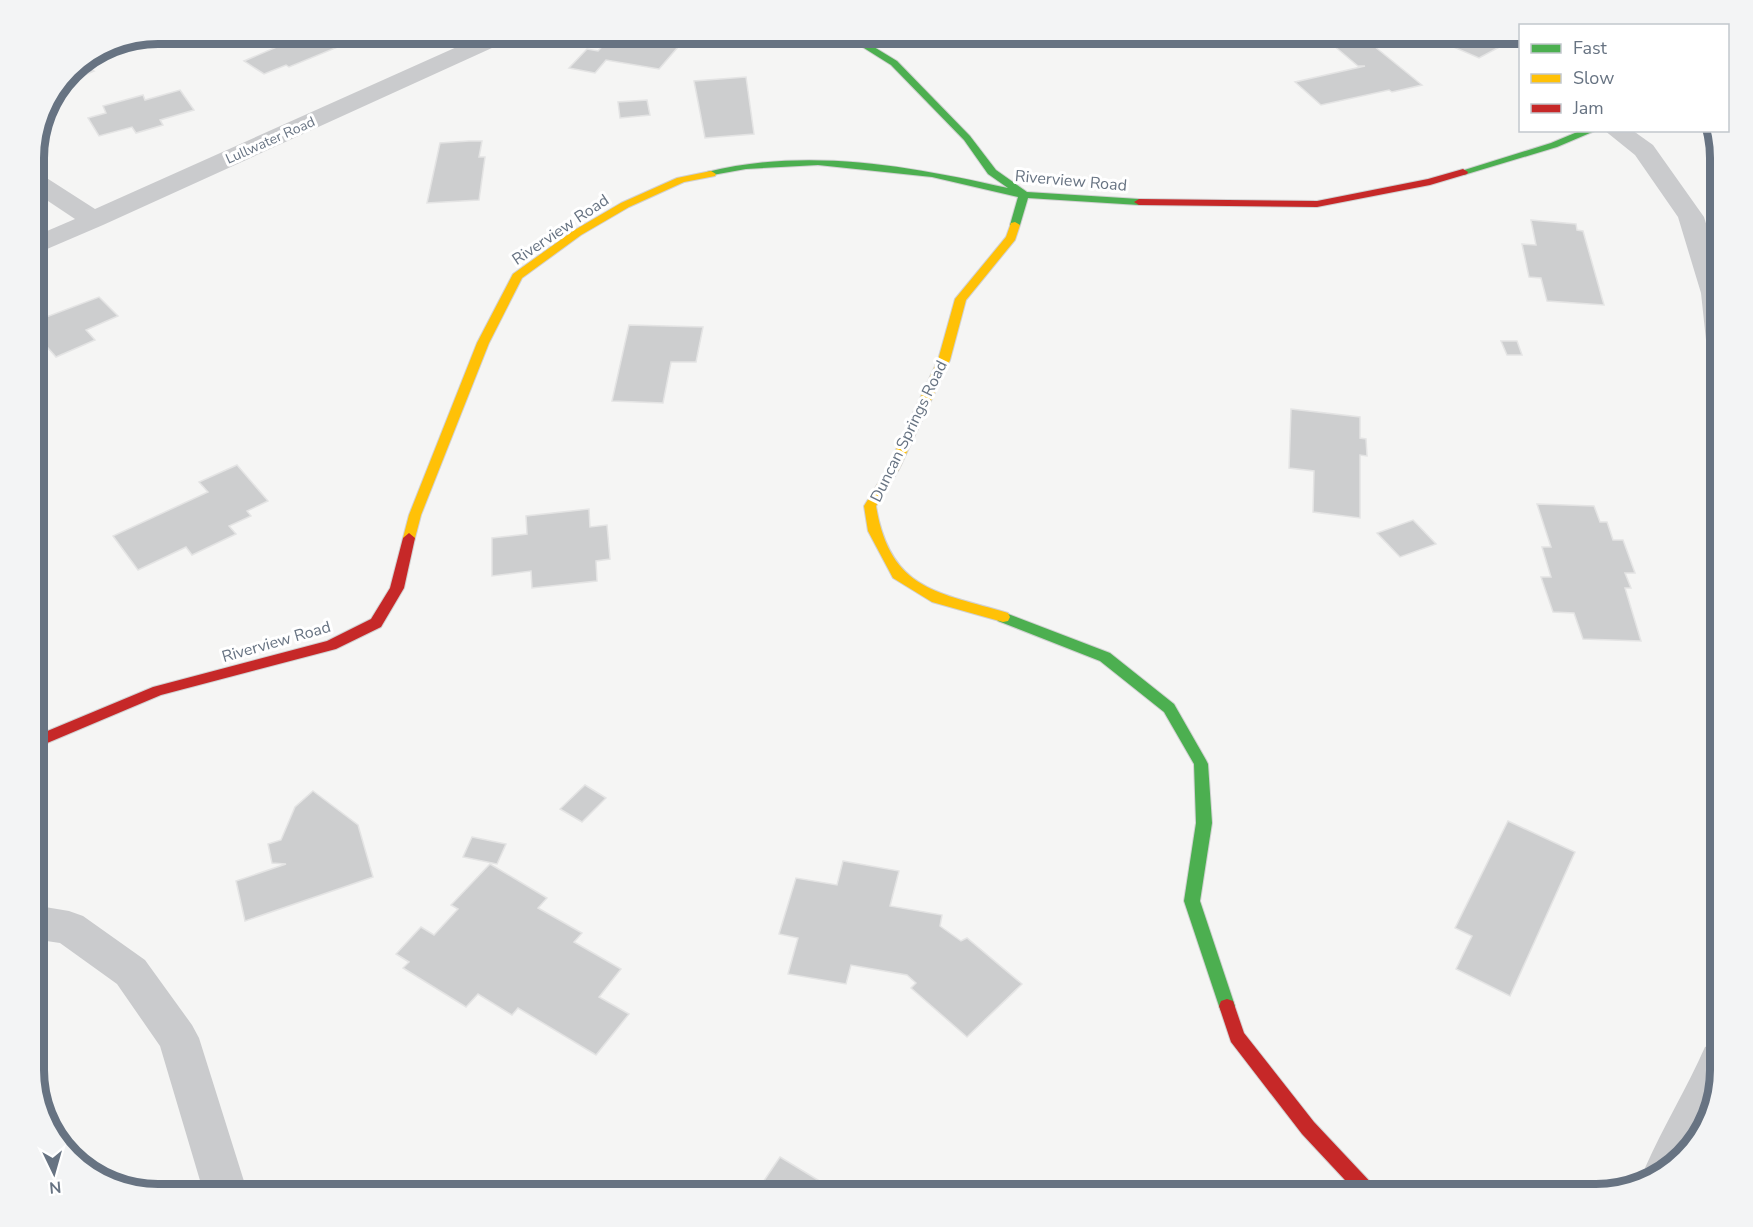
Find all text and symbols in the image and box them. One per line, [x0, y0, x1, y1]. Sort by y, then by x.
legend [1519, 24, 1729, 132]
text: Fast [1573, 36, 1608, 60]
text: Slow [1573, 66, 1614, 90]
text: Jam [1572, 96, 1604, 120]
street label: Lullwater Road [223, 112, 318, 169]
street label: Riverview Road [1014, 165, 1128, 197]
street label: Riverview Road [508, 189, 613, 270]
street label: Duncan Springs Road [865, 357, 953, 506]
street label: Riverview Road [219, 616, 333, 668]
north arrow [24, 1143, 84, 1203]
text: N [48, 1175, 62, 1198]

